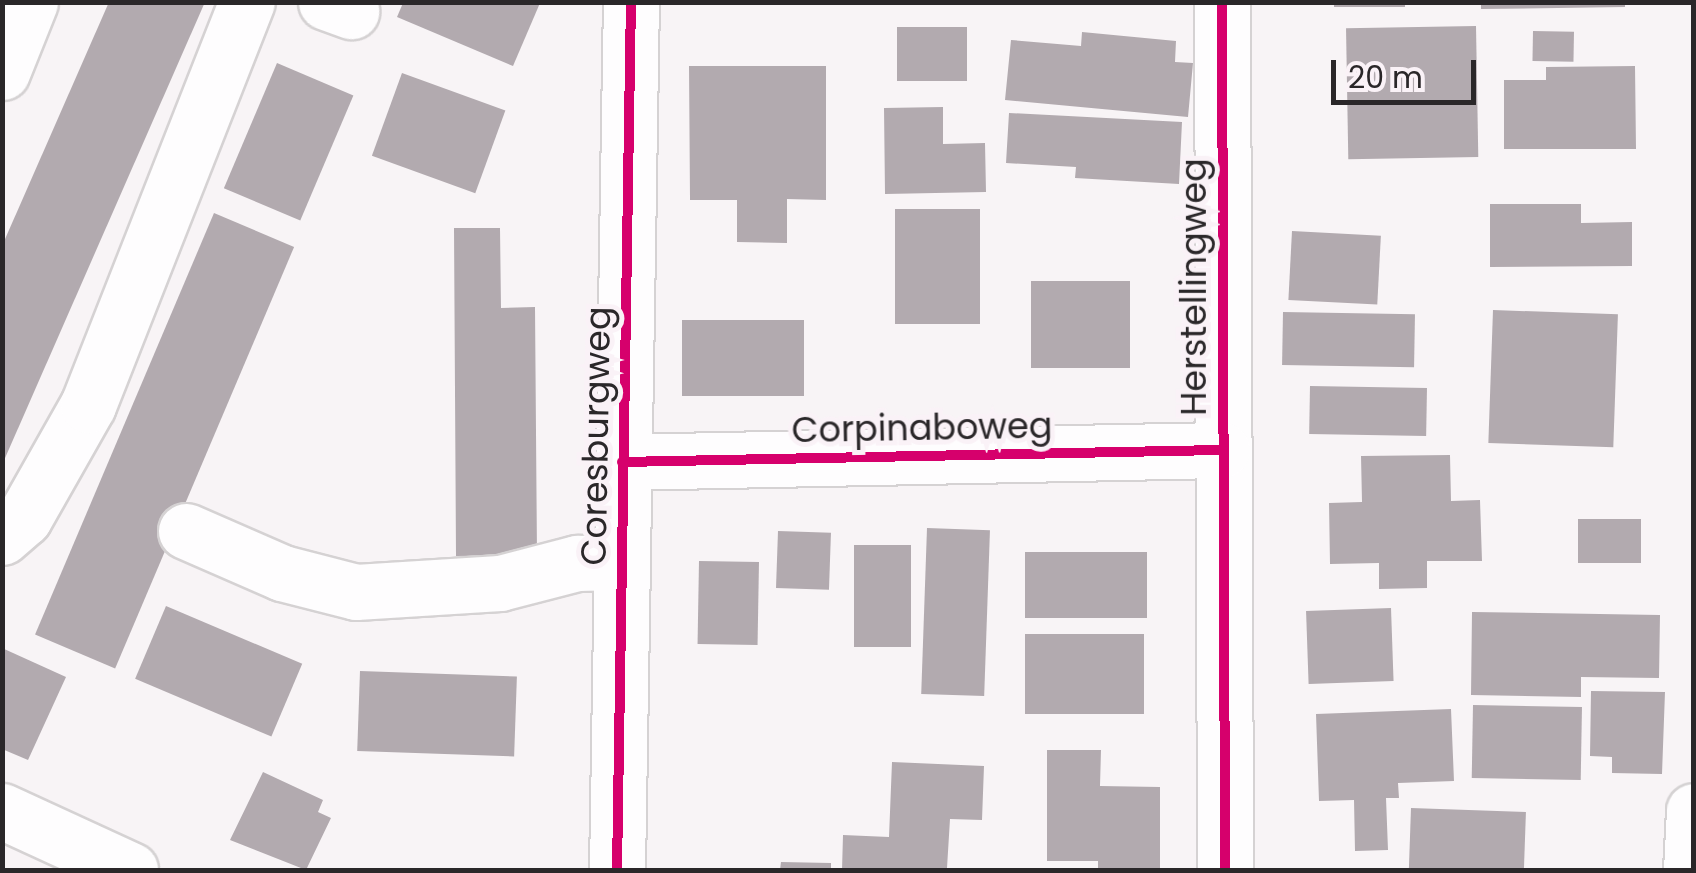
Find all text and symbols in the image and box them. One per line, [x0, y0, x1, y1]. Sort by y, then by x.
scale bar [1336, 40, 1481, 102]
text: 20 m [1348, 56, 1423, 99]
street label: Herstellingweg [1173, 158, 1215, 416]
street label: Coresburgweg [573, 306, 619, 566]
street label: Corpinaboweg [791, 405, 1053, 451]

